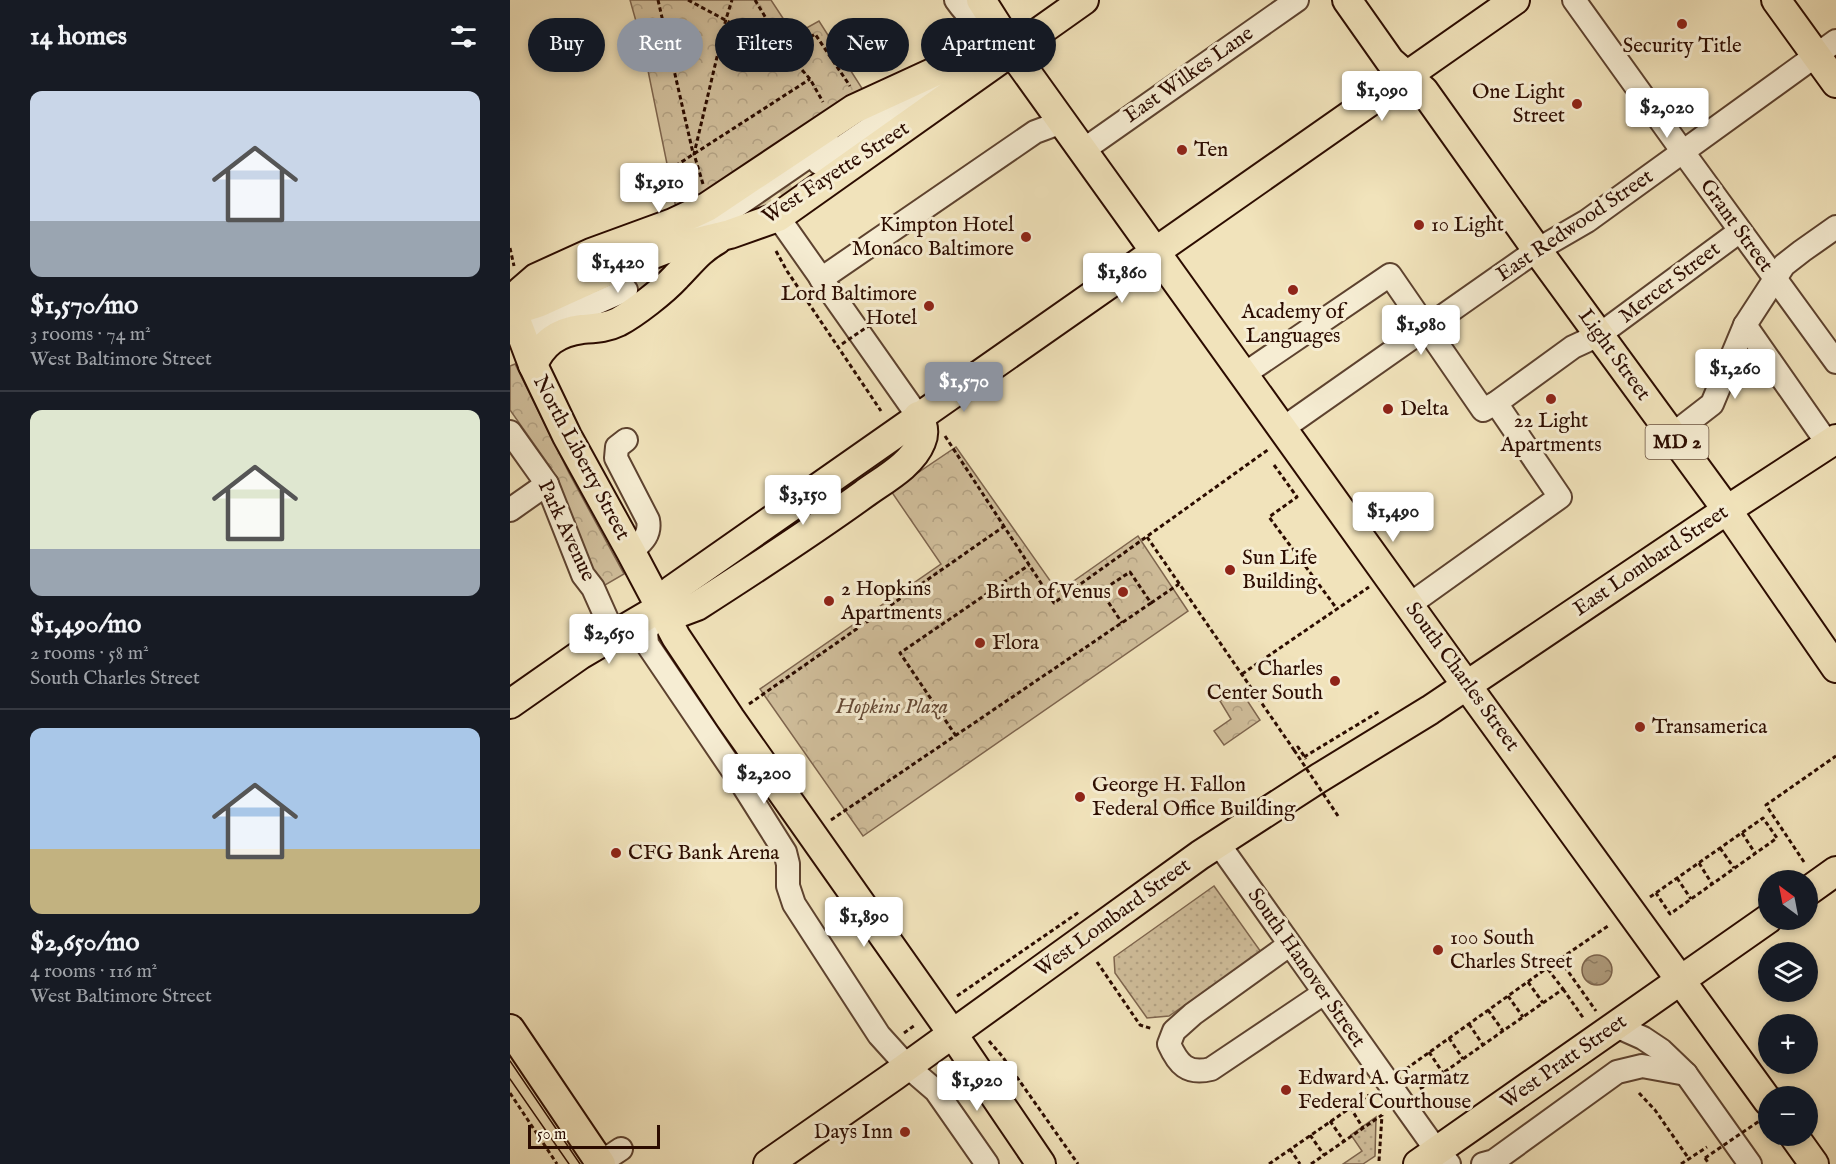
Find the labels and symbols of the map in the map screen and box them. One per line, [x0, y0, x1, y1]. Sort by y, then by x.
marker: Security Title [1675, 17, 1689, 31]
street label: East Wilkes Lane [1119, 20, 1259, 130]
place label: Security Title [1622, 33, 1742, 60]
pin: $1,090 [1333, 71, 1431, 122]
place label: One Light Street [1472, 79, 1565, 130]
pin: $2,020 [1618, 88, 1716, 139]
marker: One Light Street [1570, 97, 1584, 111]
street label: West Fayette Street [757, 115, 915, 231]
place label: Ten [1194, 137, 1228, 164]
marker: Ten [1175, 143, 1189, 157]
pin: $1,910 [610, 163, 708, 214]
street label: East Redwood Street [1491, 163, 1659, 289]
street label: Grant Street [1693, 174, 1779, 278]
place label: Kimpton Hotel Monaco Baltimore [852, 212, 1014, 263]
place label: 10 Light [1431, 212, 1504, 239]
marker: 10 Light [1412, 218, 1426, 232]
marker: Kimpton Hotel Monaco Baltimore [1019, 230, 1033, 244]
street label: Mercer Street [1614, 236, 1726, 330]
pin: $1,420 [569, 243, 667, 294]
pin: $1,860 [1073, 253, 1171, 304]
place label: Lord Baltimore Hotel [781, 281, 917, 332]
marker: Academy of Languages [1286, 283, 1300, 297]
marker: Lord Baltimore Hotel [922, 299, 936, 313]
place label: Academy of Languages [1241, 299, 1348, 350]
street label: Light Street [1572, 304, 1656, 406]
pin: $1,980 [1372, 305, 1470, 356]
pin: $1,260 [1686, 349, 1784, 400]
pin: $1,570 [915, 362, 1013, 413]
street label: North Liberty Street [526, 371, 636, 545]
marker: 22 Light Apartments [1544, 392, 1558, 406]
place label: Delta [1400, 396, 1449, 423]
marker: Delta [1381, 402, 1395, 416]
place label: 22 Light Apartments [1499, 408, 1602, 459]
road number: MD 2 [1646, 425, 1708, 459]
pin: $3,150 [754, 475, 852, 526]
street label: Park Avenue [531, 476, 601, 586]
pin: $1,490 [1344, 492, 1442, 543]
street label: East Lombard Street [1568, 499, 1734, 623]
place label: Sun Life Building [1242, 545, 1318, 596]
marker: Sun Life Building [1223, 563, 1237, 577]
place label: 2 Hopkins Apartments [840, 576, 942, 627]
place label: Birth of Venus [986, 579, 1111, 606]
marker: Birth of Venus [1116, 585, 1130, 599]
marker: 2 Hopkins Apartments [822, 594, 836, 608]
street label: South Charles Street [1399, 597, 1525, 757]
pin: $2,650 [560, 614, 658, 665]
place label: Flora [992, 630, 1040, 657]
marker: Flora [973, 636, 987, 650]
place label: Charles Center South [1207, 656, 1323, 707]
marker: Charles Center South [1328, 674, 1342, 688]
park label: Hopkins Plaza [835, 694, 948, 721]
place label: Transamerica [1652, 714, 1768, 741]
marker: Transamerica [1633, 720, 1647, 734]
pin: $2,200 [715, 754, 813, 805]
place label: George H. Fallon Federal Office Building [1092, 772, 1296, 823]
marker: George H. Fallon Federal Office Building [1073, 790, 1087, 804]
place label: CFG Bank Arena [628, 840, 780, 867]
marker: CFG Bank Arena [609, 846, 623, 860]
street label: West Lombard Street [1030, 852, 1196, 984]
north arrow [1758, 870, 1818, 930]
street label: South Hanover Street [1241, 883, 1371, 1053]
pin: $1,890 [815, 897, 913, 948]
place label: 100 South Charles Street [1450, 925, 1572, 976]
marker: 100 South Charles Street [1431, 943, 1445, 957]
street label: West Pratt Street [1496, 1009, 1632, 1115]
pin: $1,920 [928, 1061, 1026, 1112]
place label: Edward A. Garmatz Federal Courthouse [1298, 1065, 1471, 1116]
marker: Edward A. Garmatz Federal Courthouse [1279, 1083, 1293, 1097]
place label: Days Inn [814, 1119, 893, 1146]
scale bar [528, 1122, 660, 1150]
marker: Days Inn [898, 1125, 912, 1139]

